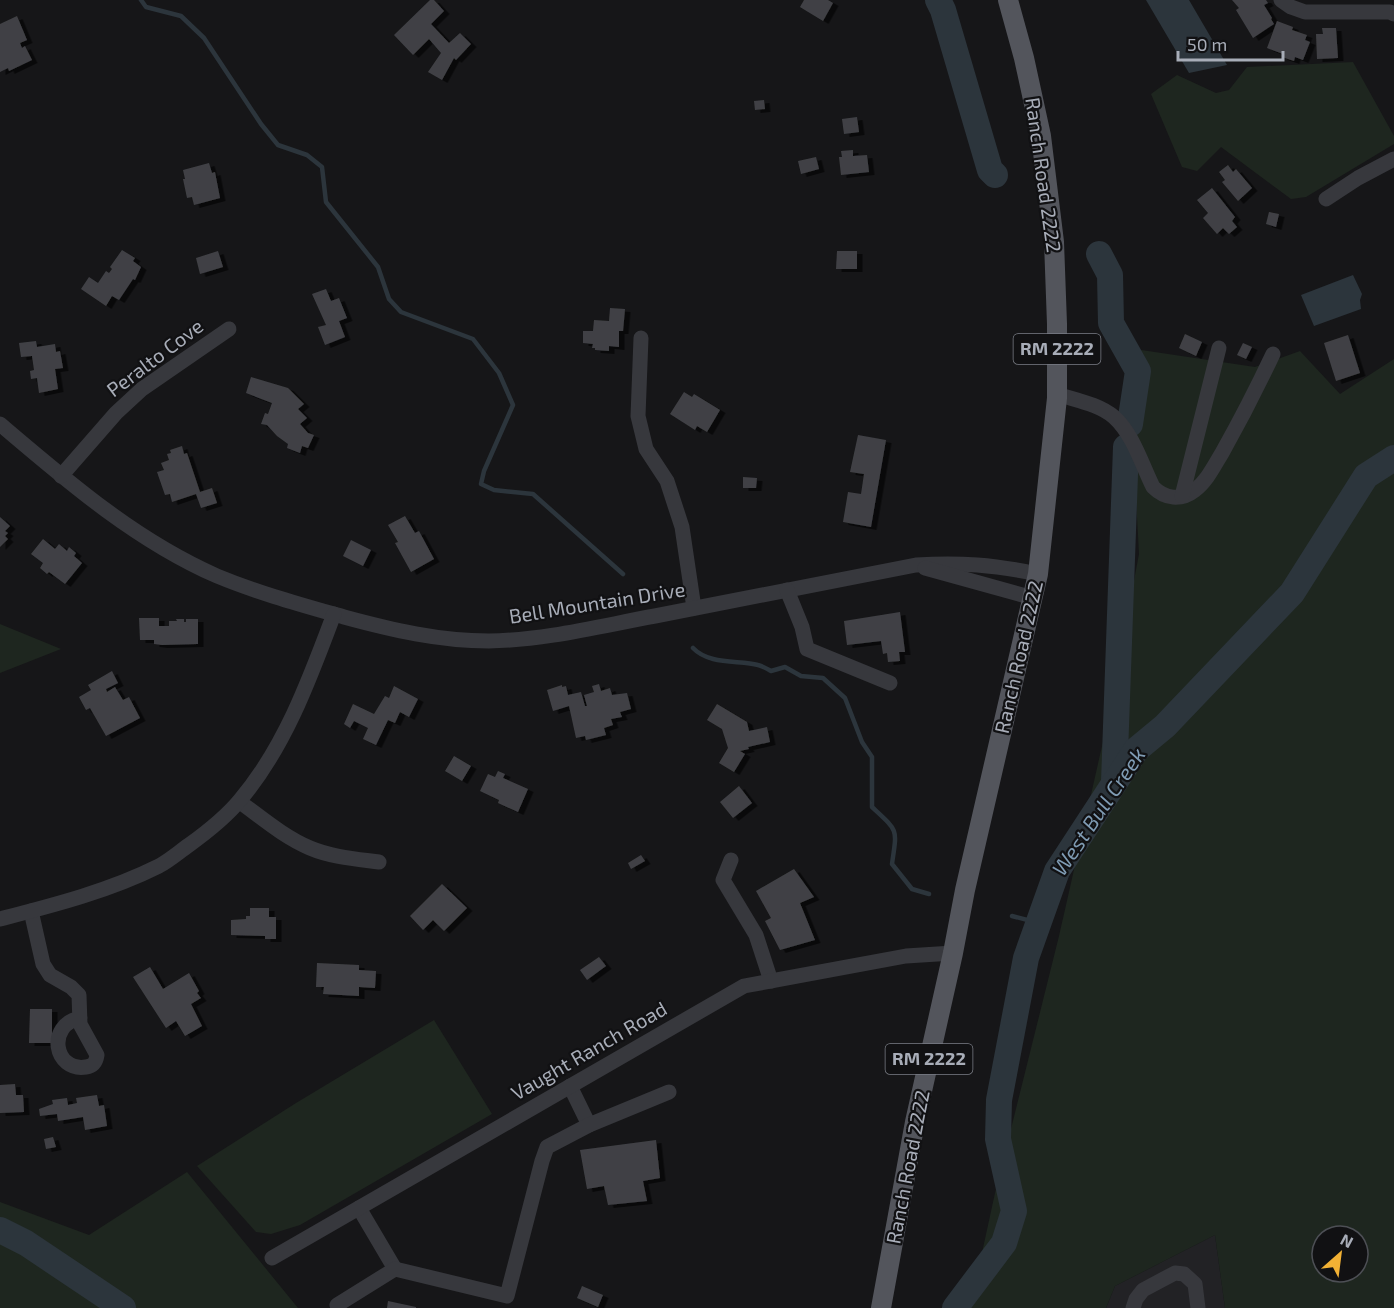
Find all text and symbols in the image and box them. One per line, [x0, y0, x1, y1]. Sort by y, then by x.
scale bar [1178, 24, 1283, 62]
text: 50 m [1187, 33, 1227, 55]
street label: Ranch Road 2222 [1021, 96, 1067, 254]
street label: Peralto Cove [101, 313, 207, 401]
road number: RM 2222 [1014, 334, 1100, 364]
street label: Bell Mountain Drive [507, 576, 687, 628]
street label: Ranch Road 2222 [989, 578, 1047, 736]
water label: West Bull Creek [1046, 742, 1150, 880]
street label: Vaught Ranch Road [506, 996, 671, 1104]
road number: RM 2222 [886, 1044, 972, 1074]
street label: Ranch Road 2222 [880, 1088, 934, 1246]
north arrow [1310, 1224, 1370, 1284]
text: N [1338, 1229, 1357, 1251]

